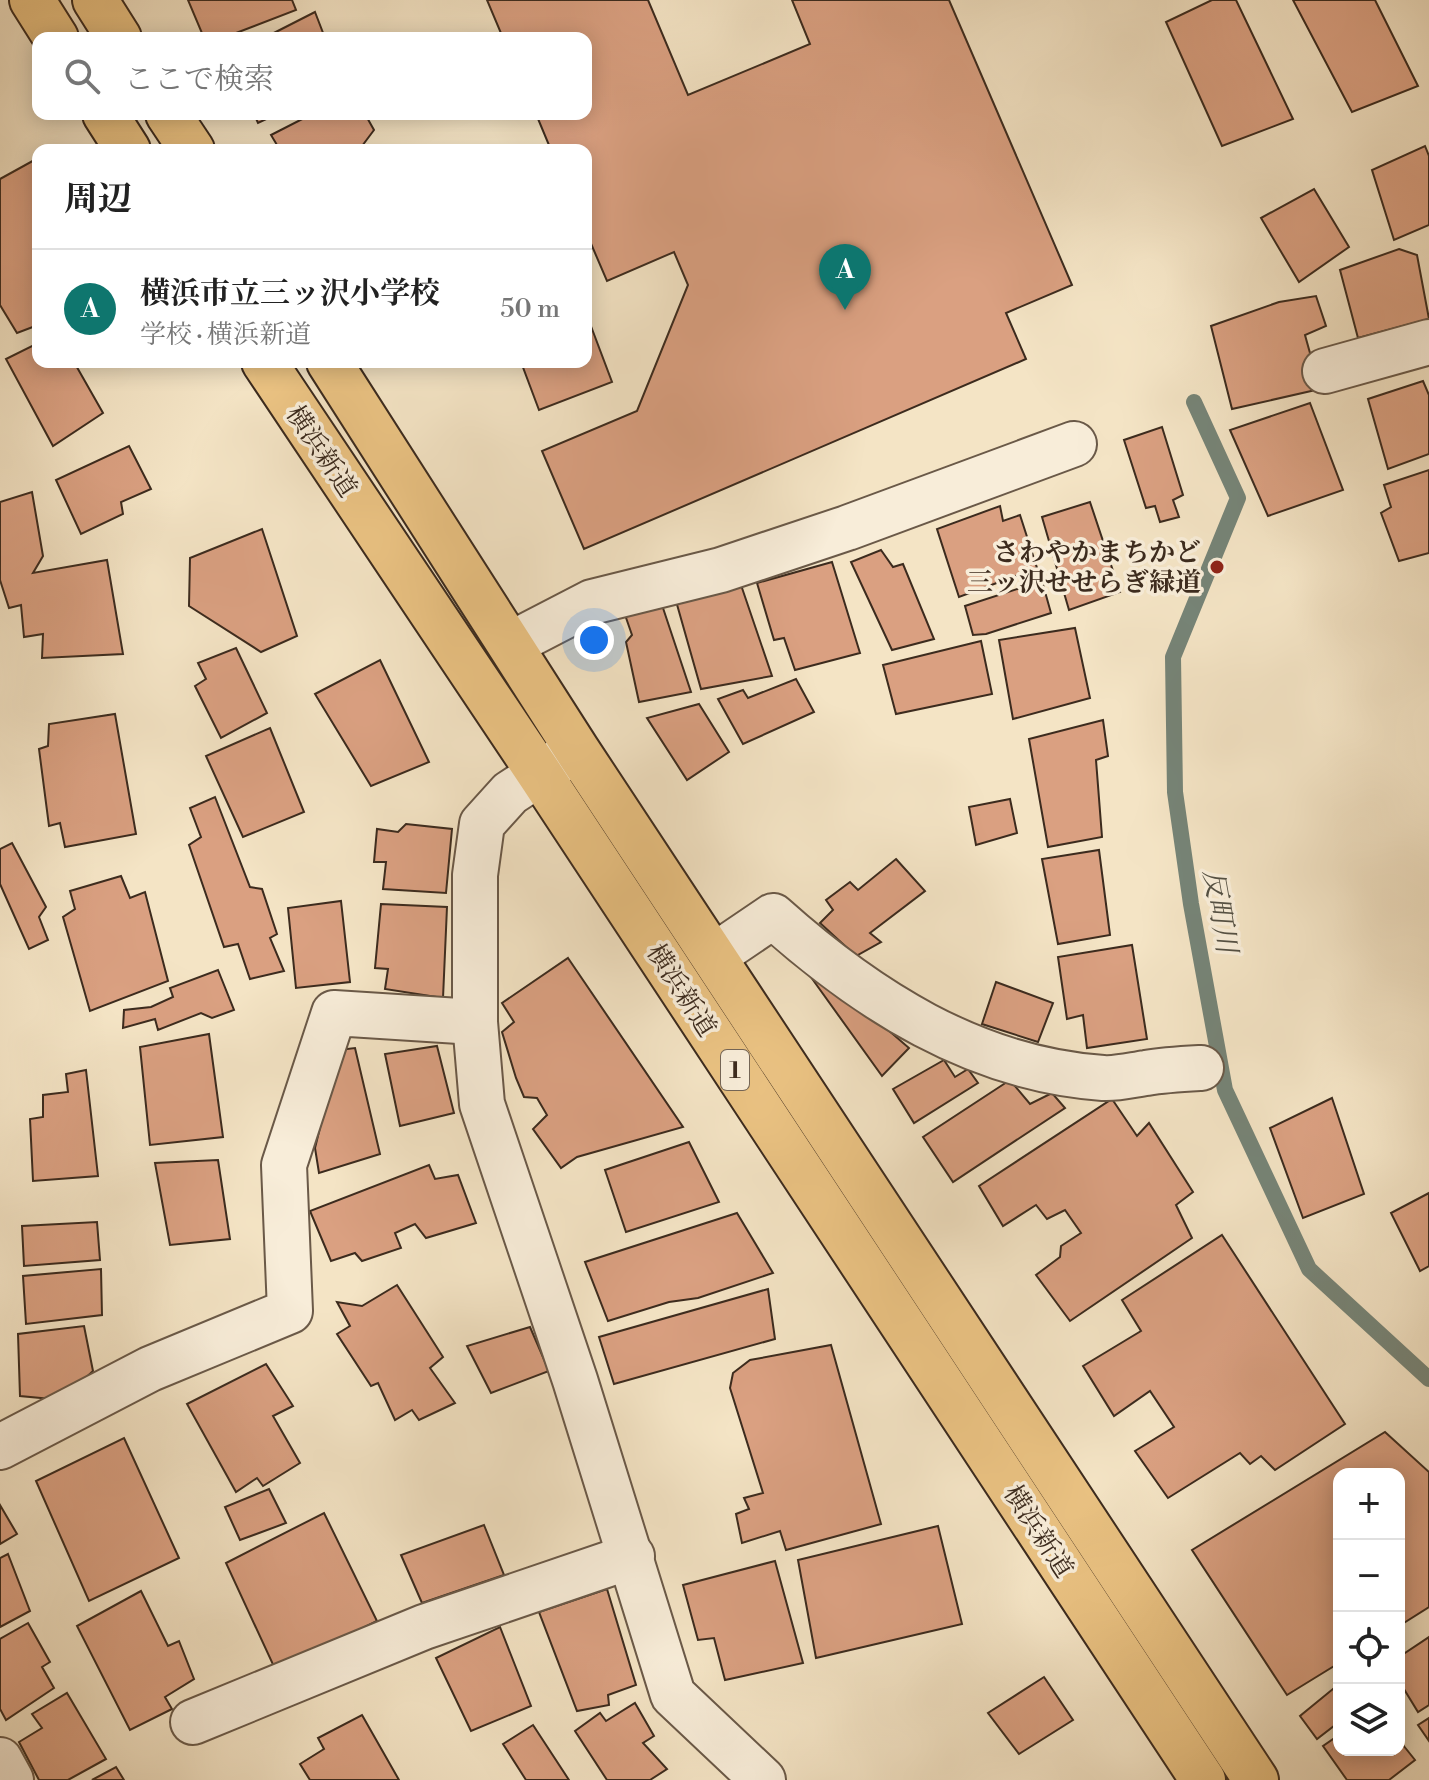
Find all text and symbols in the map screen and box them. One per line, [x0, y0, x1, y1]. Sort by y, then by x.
search box [32, 32, 592, 120]
icon: search [60, 54, 104, 98]
text: ここで検索 [124, 61, 274, 99]
text: 周辺 [64, 179, 132, 221]
pin: A [819, 244, 871, 310]
text: 横浜市立三ッ沢小学校 [140, 275, 440, 313]
text: A [81, 293, 99, 325]
text: 50 m [500, 293, 560, 325]
text: 学校 · 横浜新道 [140, 319, 311, 351]
street label: 横浜新道 [279, 399, 364, 504]
place label: さわやかまちかど 三ッ沢せせらぎ緑道 [967, 537, 1201, 599]
marker: さわやかまちかど 三ッ沢せせらぎ緑道 [1208, 558, 1226, 576]
your location [574, 620, 614, 660]
water label: 反町川 [1195, 867, 1245, 959]
street label: 横浜新道 [639, 938, 723, 1043]
road number: 1 [721, 1050, 749, 1090]
map controls [1333, 1468, 1405, 1756]
button: + [1333, 1468, 1405, 1540]
street label: 横浜新道 [996, 1479, 1080, 1584]
button: − [1333, 1540, 1405, 1612]
button: locate [1333, 1612, 1405, 1684]
button: layers [1333, 1684, 1405, 1756]

